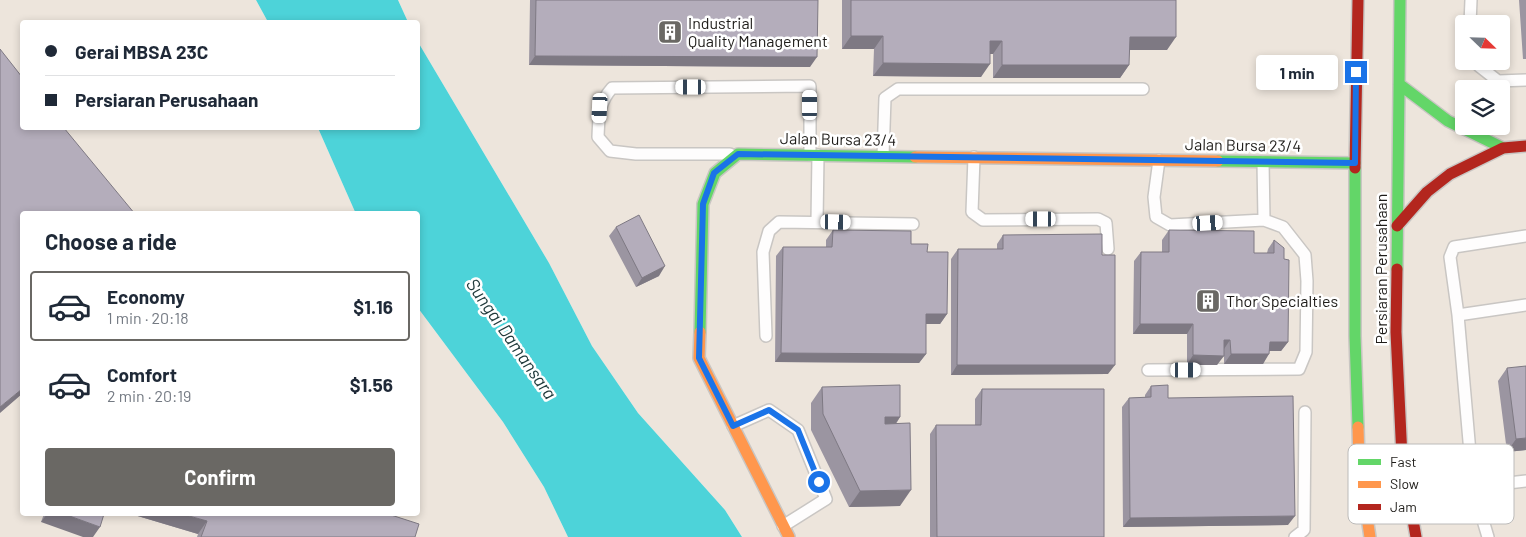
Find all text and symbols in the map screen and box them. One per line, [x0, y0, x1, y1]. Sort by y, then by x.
place label: Industrial Quality Management [688, 13, 828, 50]
north arrow [1455, 15, 1510, 70]
map controls [1455, 15, 1510, 135]
building icon: Industrial Quality Management [657, 19, 683, 45]
text: Gerai MBSA 23C [75, 40, 208, 63]
callout: 1 min [1256, 54, 1338, 90]
route end [1345, 61, 1367, 83]
text: 1 min [1279, 63, 1315, 82]
car [676, 80, 706, 95]
button: layers [1455, 80, 1510, 135]
text: Persiaran Perusahaan [75, 88, 258, 111]
car [802, 90, 817, 120]
car [591, 93, 608, 123]
street label: Jalan Bursa 23/4 [780, 128, 896, 149]
street label: Jalan Bursa 23/4 [1185, 134, 1301, 155]
street label: Persiaran Perusahaan [1371, 194, 1390, 344]
car [1026, 212, 1056, 227]
car [820, 214, 851, 230]
car [1192, 215, 1223, 231]
text: Choose a ride [45, 228, 177, 254]
water label: Sungai Damansara [462, 274, 562, 403]
icon: car [47, 284, 92, 329]
text: Economy [107, 285, 185, 308]
building icon: Thor Specialties [1195, 288, 1221, 314]
place label: Thor Specialties [1226, 291, 1338, 310]
text: $1.16 [353, 295, 393, 318]
text: 1 min · 20:18 [107, 308, 188, 327]
icon: car [47, 362, 92, 407]
text: Comfort [107, 363, 177, 386]
car [1171, 363, 1201, 378]
text: $1.56 [350, 373, 393, 396]
text: 2 min · 20:19 [107, 386, 191, 405]
legend [1348, 444, 1514, 524]
button: Confirm [45, 448, 395, 506]
text: Fast [1390, 453, 1416, 470]
route start [808, 471, 830, 493]
text: Slow [1390, 475, 1419, 492]
text: Jam [1390, 498, 1417, 515]

